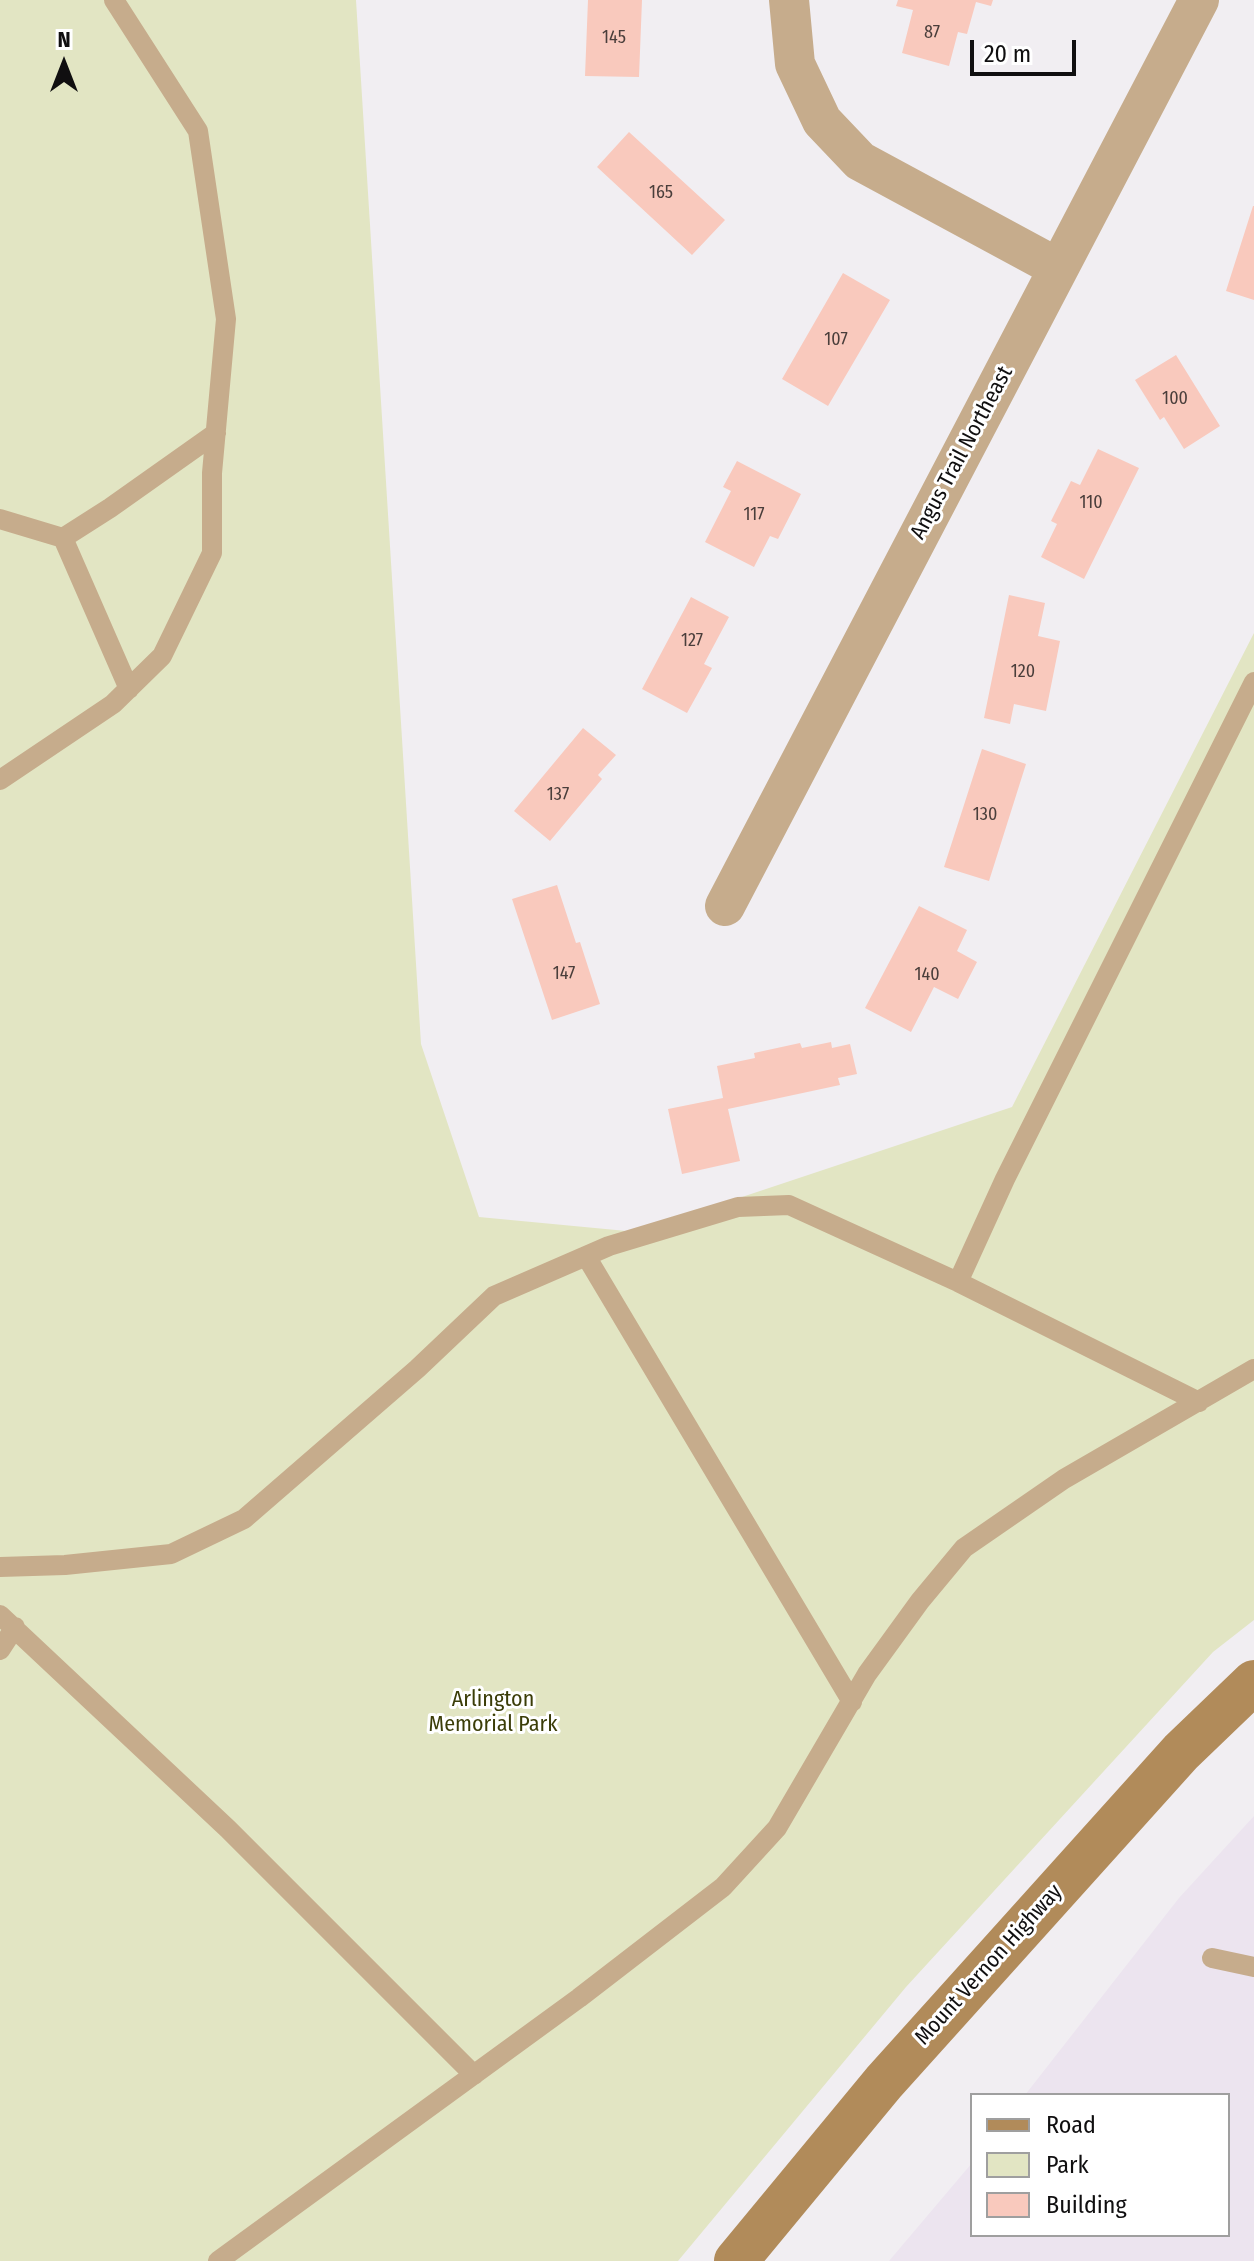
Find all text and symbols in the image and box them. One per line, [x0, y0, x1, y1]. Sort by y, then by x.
house number: 87 [924, 22, 940, 44]
north arrow [24, 24, 104, 104]
scale bar [974, 24, 1080, 74]
text: N [57, 26, 71, 53]
house number: 145 [602, 27, 626, 49]
text: 20 m [984, 40, 1031, 68]
house number: 165 [649, 182, 673, 204]
house number: 107 [824, 329, 848, 351]
street label: Angus Trail Northeast [905, 362, 1019, 544]
house number: 100 [1162, 388, 1188, 410]
house number: 110 [1079, 492, 1103, 514]
house number: 117 [743, 504, 765, 526]
house number: 127 [681, 630, 703, 652]
house number: 120 [1011, 661, 1035, 683]
house number: 137 [547, 784, 569, 806]
house number: 130 [973, 804, 997, 826]
house number: 147 [553, 963, 575, 985]
house number: 140 [914, 964, 940, 986]
park label: Arlington Memorial Park [429, 1687, 557, 1738]
street label: Mount Vernon Highway [910, 1879, 1068, 2051]
legend [970, 2093, 1230, 2237]
text: Road [1046, 2111, 1096, 2139]
text: Park [1046, 2151, 1089, 2179]
text: Building [1046, 2191, 1127, 2219]

